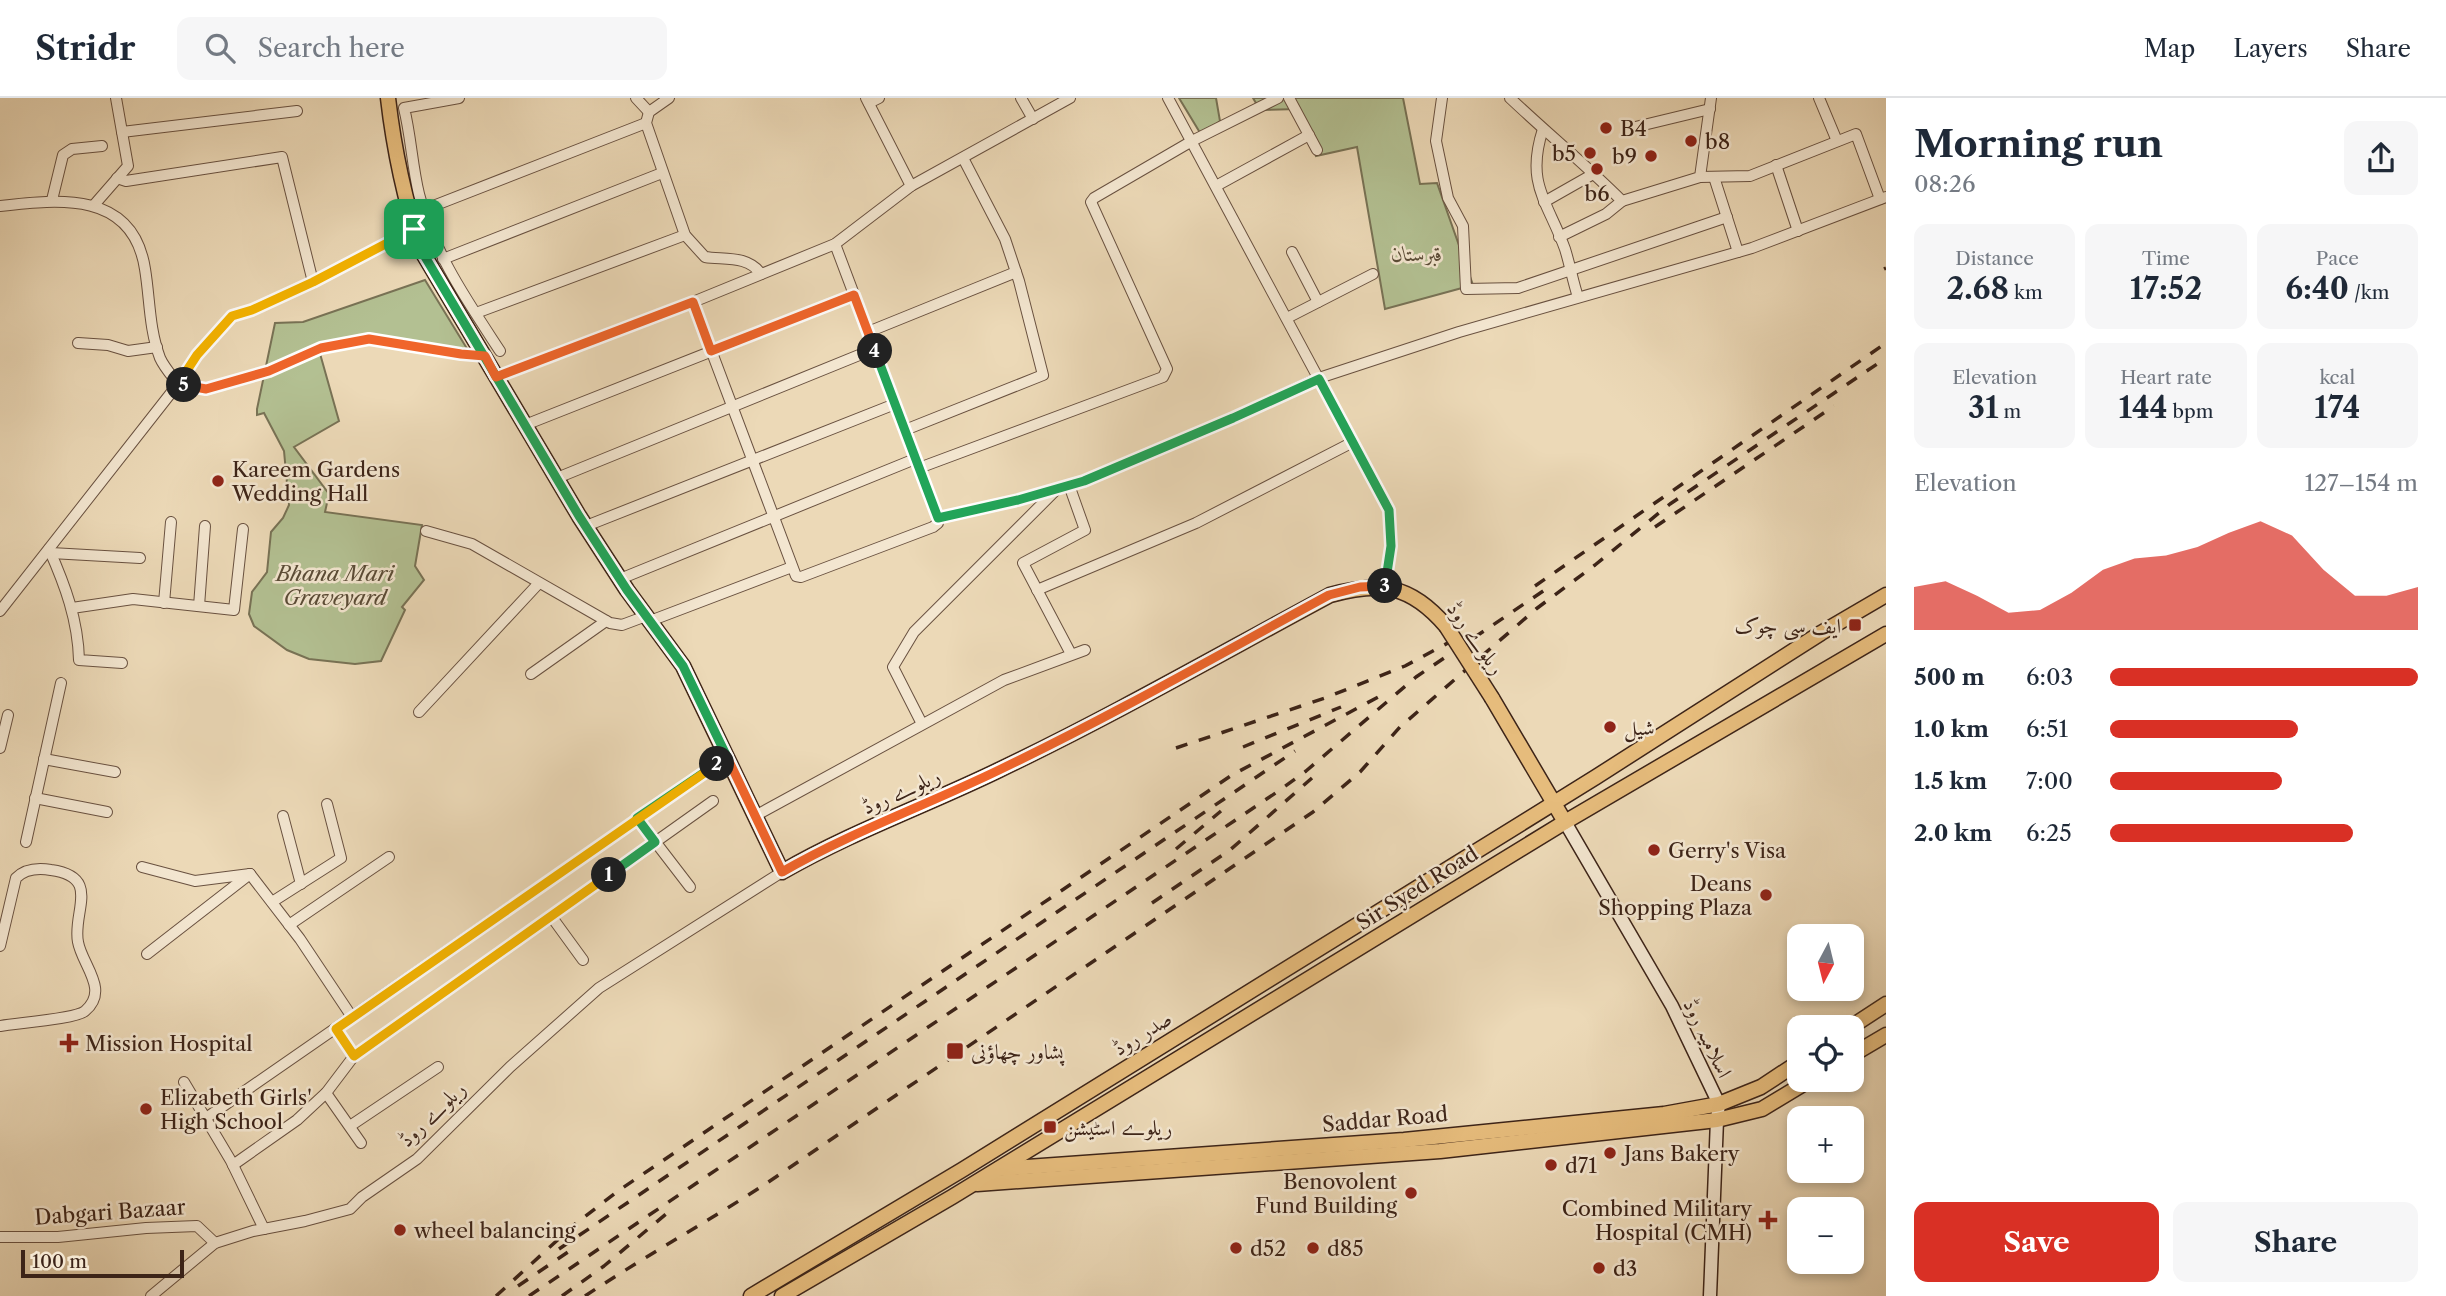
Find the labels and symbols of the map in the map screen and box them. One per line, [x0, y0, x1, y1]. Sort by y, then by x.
place label: B4 [1620, 116, 1647, 141]
marker: B4 [1598, 120, 1614, 136]
place label: b8 [1705, 129, 1730, 154]
marker: b8 [1683, 133, 1699, 149]
place label: b5 [1552, 141, 1576, 166]
place label: b9 [1612, 144, 1637, 169]
marker: b5 [1582, 145, 1598, 161]
marker: b9 [1643, 148, 1659, 164]
marker: b6 [1589, 161, 1605, 177]
place label: b6 [1585, 181, 1609, 206]
pin [384, 199, 444, 259]
park label: قبرستان [1391, 241, 1443, 267]
pin: 4 [858, 334, 892, 368]
pin: 5 [166, 368, 202, 402]
place label: Kareem Gardens Wedding Hall [231, 457, 400, 506]
marker: Kareem Gardens Wedding Hall [210, 473, 226, 489]
park label: Bhana Mari Graveyard [274, 561, 396, 610]
pin: 3 [1368, 568, 1402, 603]
street label: ریلوے روڈ [1441, 597, 1510, 680]
place label: ایف سی چوک [1734, 613, 1841, 641]
marker: ایف سی چوک [1847, 617, 1863, 633]
place label: شیل [1624, 715, 1655, 743]
marker: شیل [1602, 719, 1618, 735]
pin: 2 [700, 746, 734, 782]
street label: ریلوے روڈ [858, 763, 944, 820]
place label: Gerry's Visa [1668, 838, 1787, 863]
street label: Sir Syed Road [1352, 841, 1483, 935]
marker: Gerry's Visa [1646, 842, 1662, 858]
pin: 1 [592, 858, 626, 892]
place label: Deans Shopping Plaza [1598, 871, 1753, 920]
marker: Deans Shopping Plaza [1758, 887, 1774, 903]
north arrow [1787, 924, 1864, 1001]
street label: اسلامیہ روڈ [1678, 994, 1738, 1082]
street label: صدر روڈ [1108, 1005, 1176, 1061]
place label: Mission Hospital [85, 1031, 253, 1056]
marker: Mission Hospital [59, 1033, 79, 1053]
place label: پشاور چھاؤنی [971, 1039, 1065, 1066]
marker: پشاور چھاؤنی [945, 1041, 965, 1061]
street label: ریلوے روڈ [393, 1076, 471, 1153]
place label: Elizabeth Girls' High School [160, 1085, 312, 1134]
marker: Elizabeth Girls' High School [138, 1101, 154, 1117]
street label: Saddar Road [1321, 1101, 1449, 1137]
place label: ریلوے اسٹیشن [1064, 1115, 1172, 1142]
marker: ریلوے اسٹیشن [1042, 1119, 1058, 1135]
place label: Jans Bakery [1621, 1141, 1740, 1166]
marker: Jans Bakery [1602, 1145, 1618, 1161]
place label: d71 [1565, 1153, 1597, 1178]
marker: d71 [1543, 1157, 1559, 1173]
place label: Benovolent Fund Building [1255, 1169, 1398, 1218]
marker: Benovolent Fund Building [1403, 1185, 1419, 1201]
street label: Dabgari Bazaar [34, 1194, 186, 1230]
place label: Combined Military Hospital (CMH) [1562, 1196, 1752, 1245]
marker: Combined Military Hospital (CMH) [1758, 1210, 1778, 1230]
place label: wheel balancing [413, 1218, 577, 1243]
marker: wheel balancing [392, 1222, 408, 1238]
place label: d52 [1250, 1236, 1286, 1261]
place label: d85 [1327, 1236, 1364, 1261]
marker: d52 [1228, 1240, 1244, 1256]
marker: d85 [1305, 1240, 1321, 1256]
scale bar [21, 1247, 184, 1279]
place label: d3 [1613, 1256, 1637, 1281]
marker: d3 [1591, 1260, 1607, 1276]

